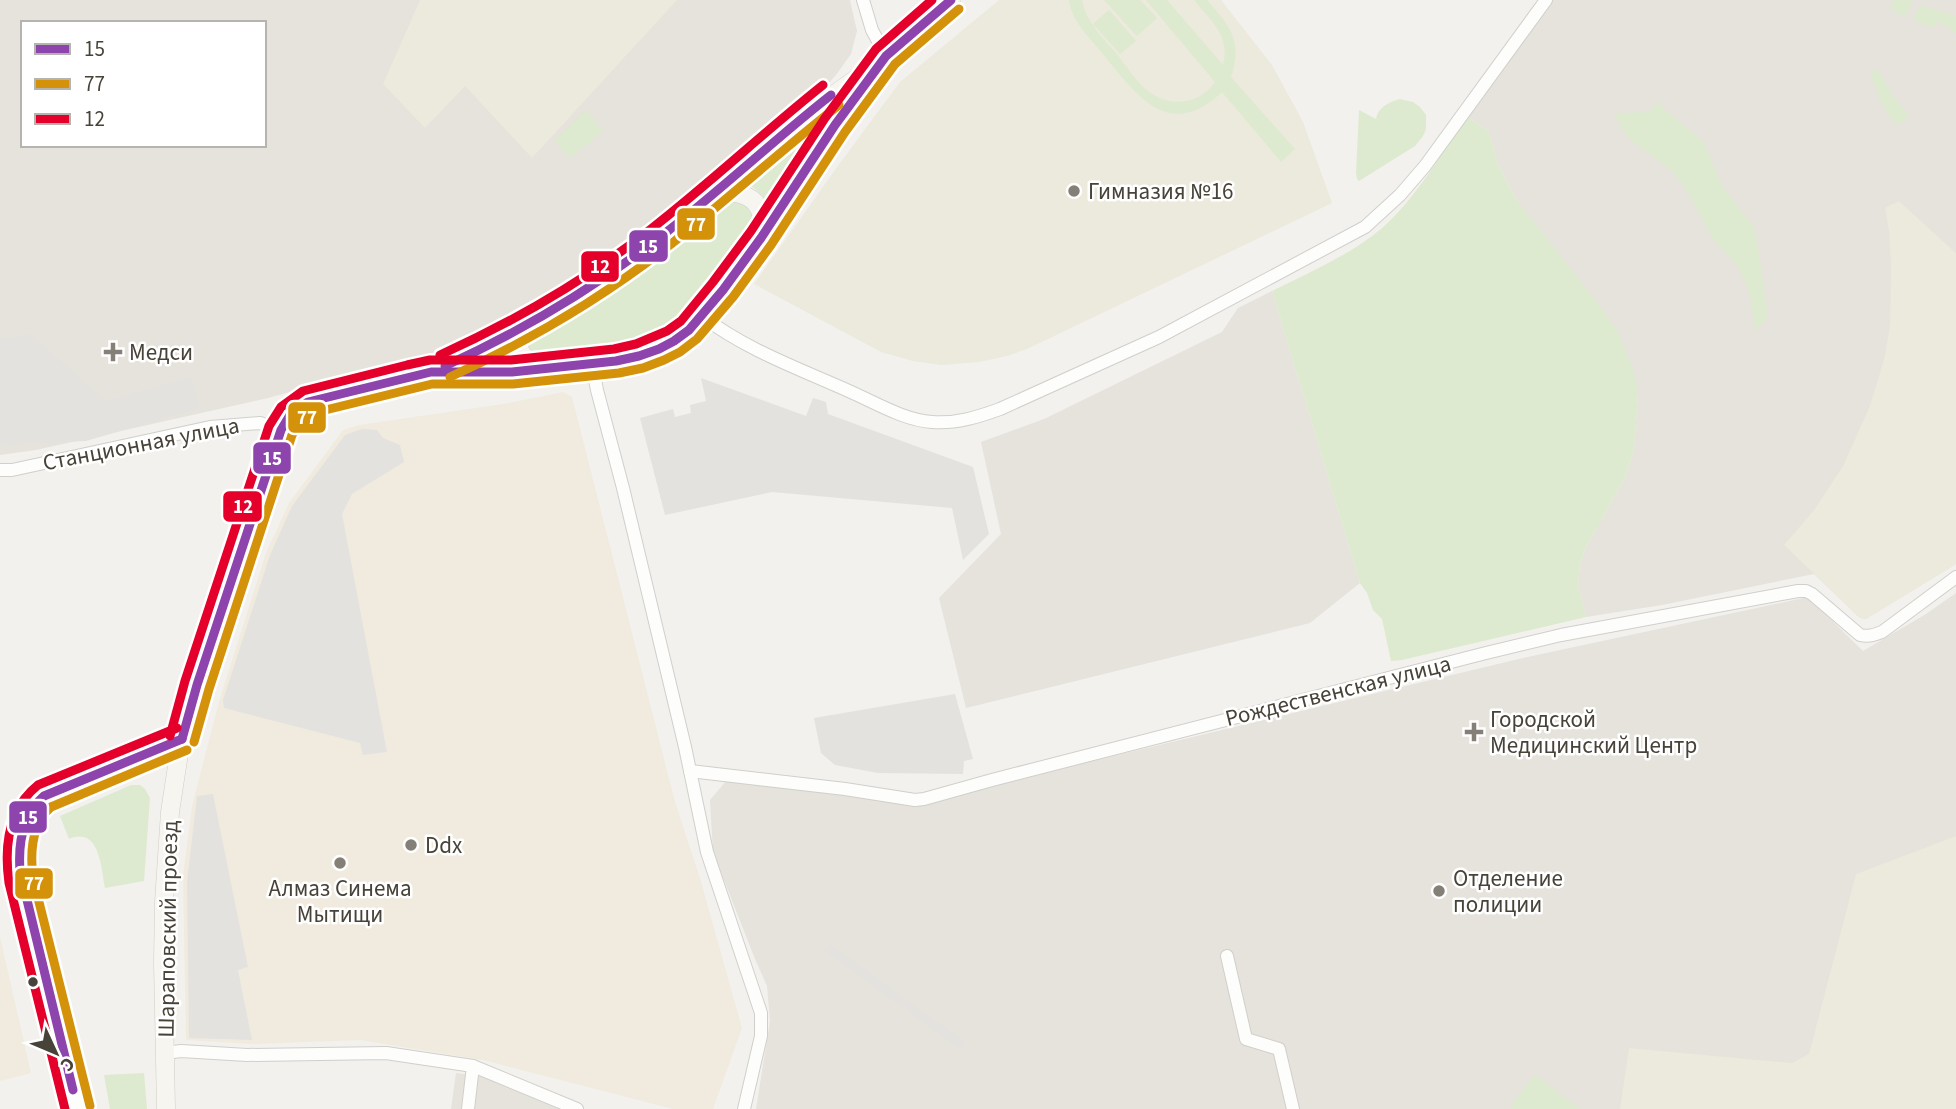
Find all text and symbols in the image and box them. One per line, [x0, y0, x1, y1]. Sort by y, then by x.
legend [21, 21, 266, 147]
text: 15 [84, 34, 105, 64]
text: 77 [84, 69, 105, 99]
text: 12 [84, 104, 105, 134]
place label: Гимназия №16 [1088, 175, 1234, 208]
marker: Гимназия №16 [1066, 183, 1082, 199]
line badge: 77 [676, 207, 716, 241]
text: 77 [686, 212, 706, 239]
line badge: 15 [628, 229, 669, 263]
text: 15 [638, 234, 658, 261]
line badge: 12 [580, 250, 620, 283]
text: 12 [590, 254, 610, 281]
place label: Медси [129, 336, 193, 369]
marker: Медси [103, 342, 123, 362]
line badge: 77 [287, 401, 327, 434]
text: 77 [297, 405, 317, 432]
street label: Станционная улица [40, 409, 242, 479]
line badge: 15 [252, 441, 292, 475]
text: 15 [262, 446, 282, 473]
line badge: 12 [222, 490, 263, 523]
text: 12 [233, 494, 253, 521]
street label: Рождественская улица [1222, 647, 1454, 735]
place label: Городской Медицинский Центр [1490, 703, 1697, 762]
marker: Городской Медицинский Центр [1464, 722, 1484, 742]
line badge: 15 [8, 800, 48, 834]
text: 15 [18, 805, 38, 832]
street label: Шараповский проезд [150, 820, 186, 1038]
place label: Ddx [425, 829, 462, 862]
marker: Ddx [403, 837, 419, 853]
marker: Алмаз Синема Мытищи [332, 855, 348, 871]
place label: Отделение полиции [1453, 862, 1563, 921]
line badge: 77 [14, 867, 54, 900]
text: 77 [24, 871, 44, 898]
place label: Алмаз Синема Мытищи [268, 872, 412, 931]
marker: Отделение полиции [1431, 883, 1447, 899]
unlabelled marker [26, 975, 40, 989]
north arrow [21, 1018, 91, 1088]
text: С [54, 1050, 81, 1077]

